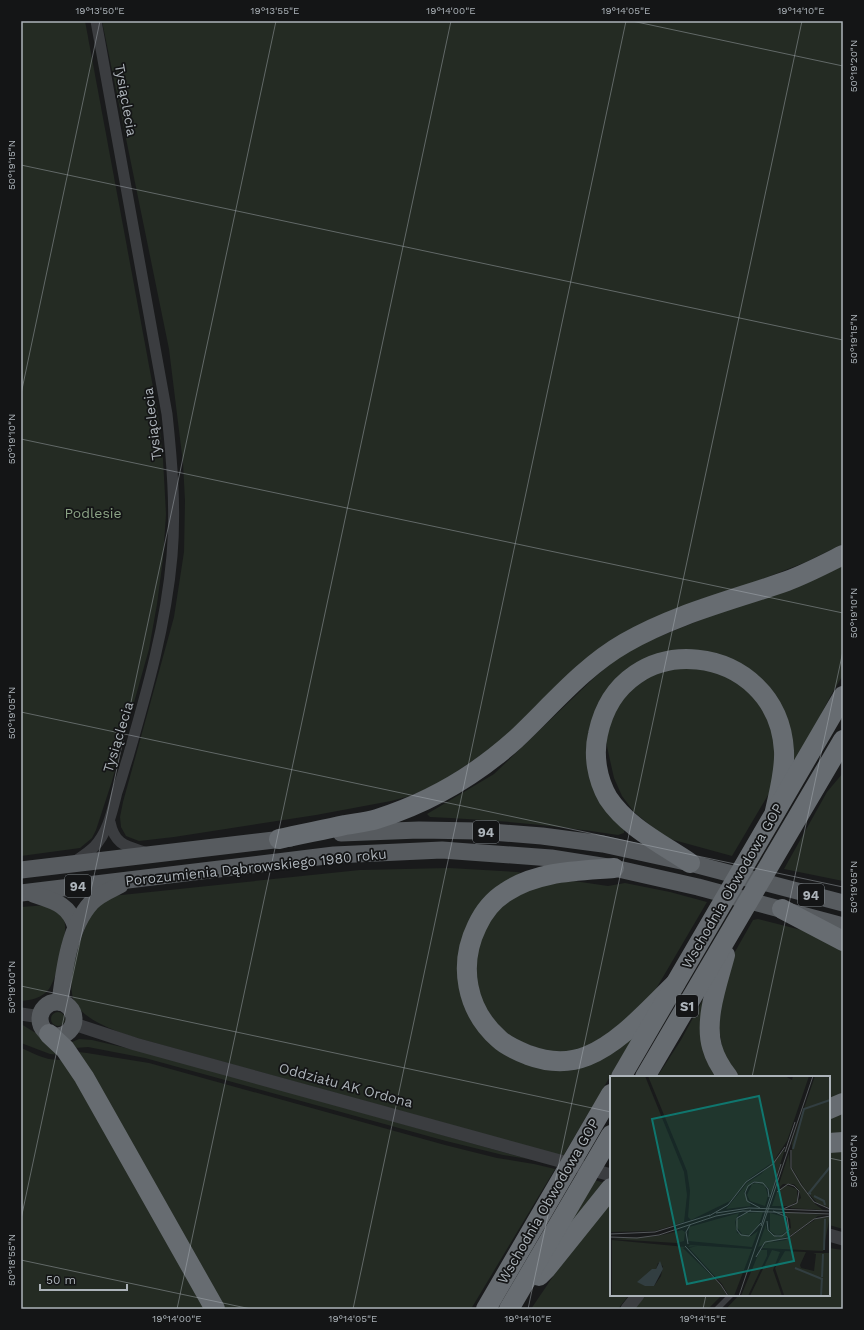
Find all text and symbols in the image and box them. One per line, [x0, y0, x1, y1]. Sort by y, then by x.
text: 19°13'50"E [75, 5, 125, 16]
text: 19°13'55"E [251, 5, 299, 16]
text: 19°14'00"E [426, 5, 476, 16]
text: 19°14'05"E [602, 5, 650, 16]
text: 19°14'10"E [777, 5, 825, 16]
text: 50°19'20"N [848, 40, 859, 92]
street label: Tysiąclecia [112, 63, 140, 137]
text: 50°19'15"N [6, 140, 17, 190]
text: 50°19'15"N [848, 314, 859, 364]
street label: Tysiąclecia [140, 387, 164, 461]
text: 50°19'10"N [6, 414, 17, 464]
park label: Podlesie [64, 505, 122, 521]
text: 50°19'10"N [848, 588, 859, 638]
text: 50°19'05"N [6, 687, 17, 739]
street label: Tysiąclecia [100, 700, 136, 774]
street label: Wschodnia Obwodowa GOP [678, 801, 786, 971]
road number: 94 [473, 821, 499, 843]
street label: Porozumienia Dąbrowskiego 1980 roku [125, 845, 387, 889]
text: 50°19'05"N [848, 861, 859, 913]
road number: 94 [65, 875, 91, 897]
road number: 94 [798, 884, 824, 906]
text: 50°19'00"N [6, 961, 17, 1013]
road number: S1 [676, 995, 698, 1017]
street label: Oddziału AK Ordona [277, 1059, 415, 1111]
inset map [610, 1076, 830, 1296]
street label: Wschodnia Obwodowa GOP [494, 1116, 602, 1286]
text: 50°19'00"N [848, 1135, 859, 1187]
text: 50°18'55"N [6, 1234, 17, 1286]
scale bar [40, 1266, 127, 1292]
text: 50 m [46, 1273, 76, 1287]
text: 19°14'00"E [152, 1313, 202, 1324]
text: 19°14'05"E [329, 1313, 377, 1324]
text: 19°14'10"E [504, 1313, 552, 1324]
text: 19°14'15"E [680, 1313, 726, 1324]

